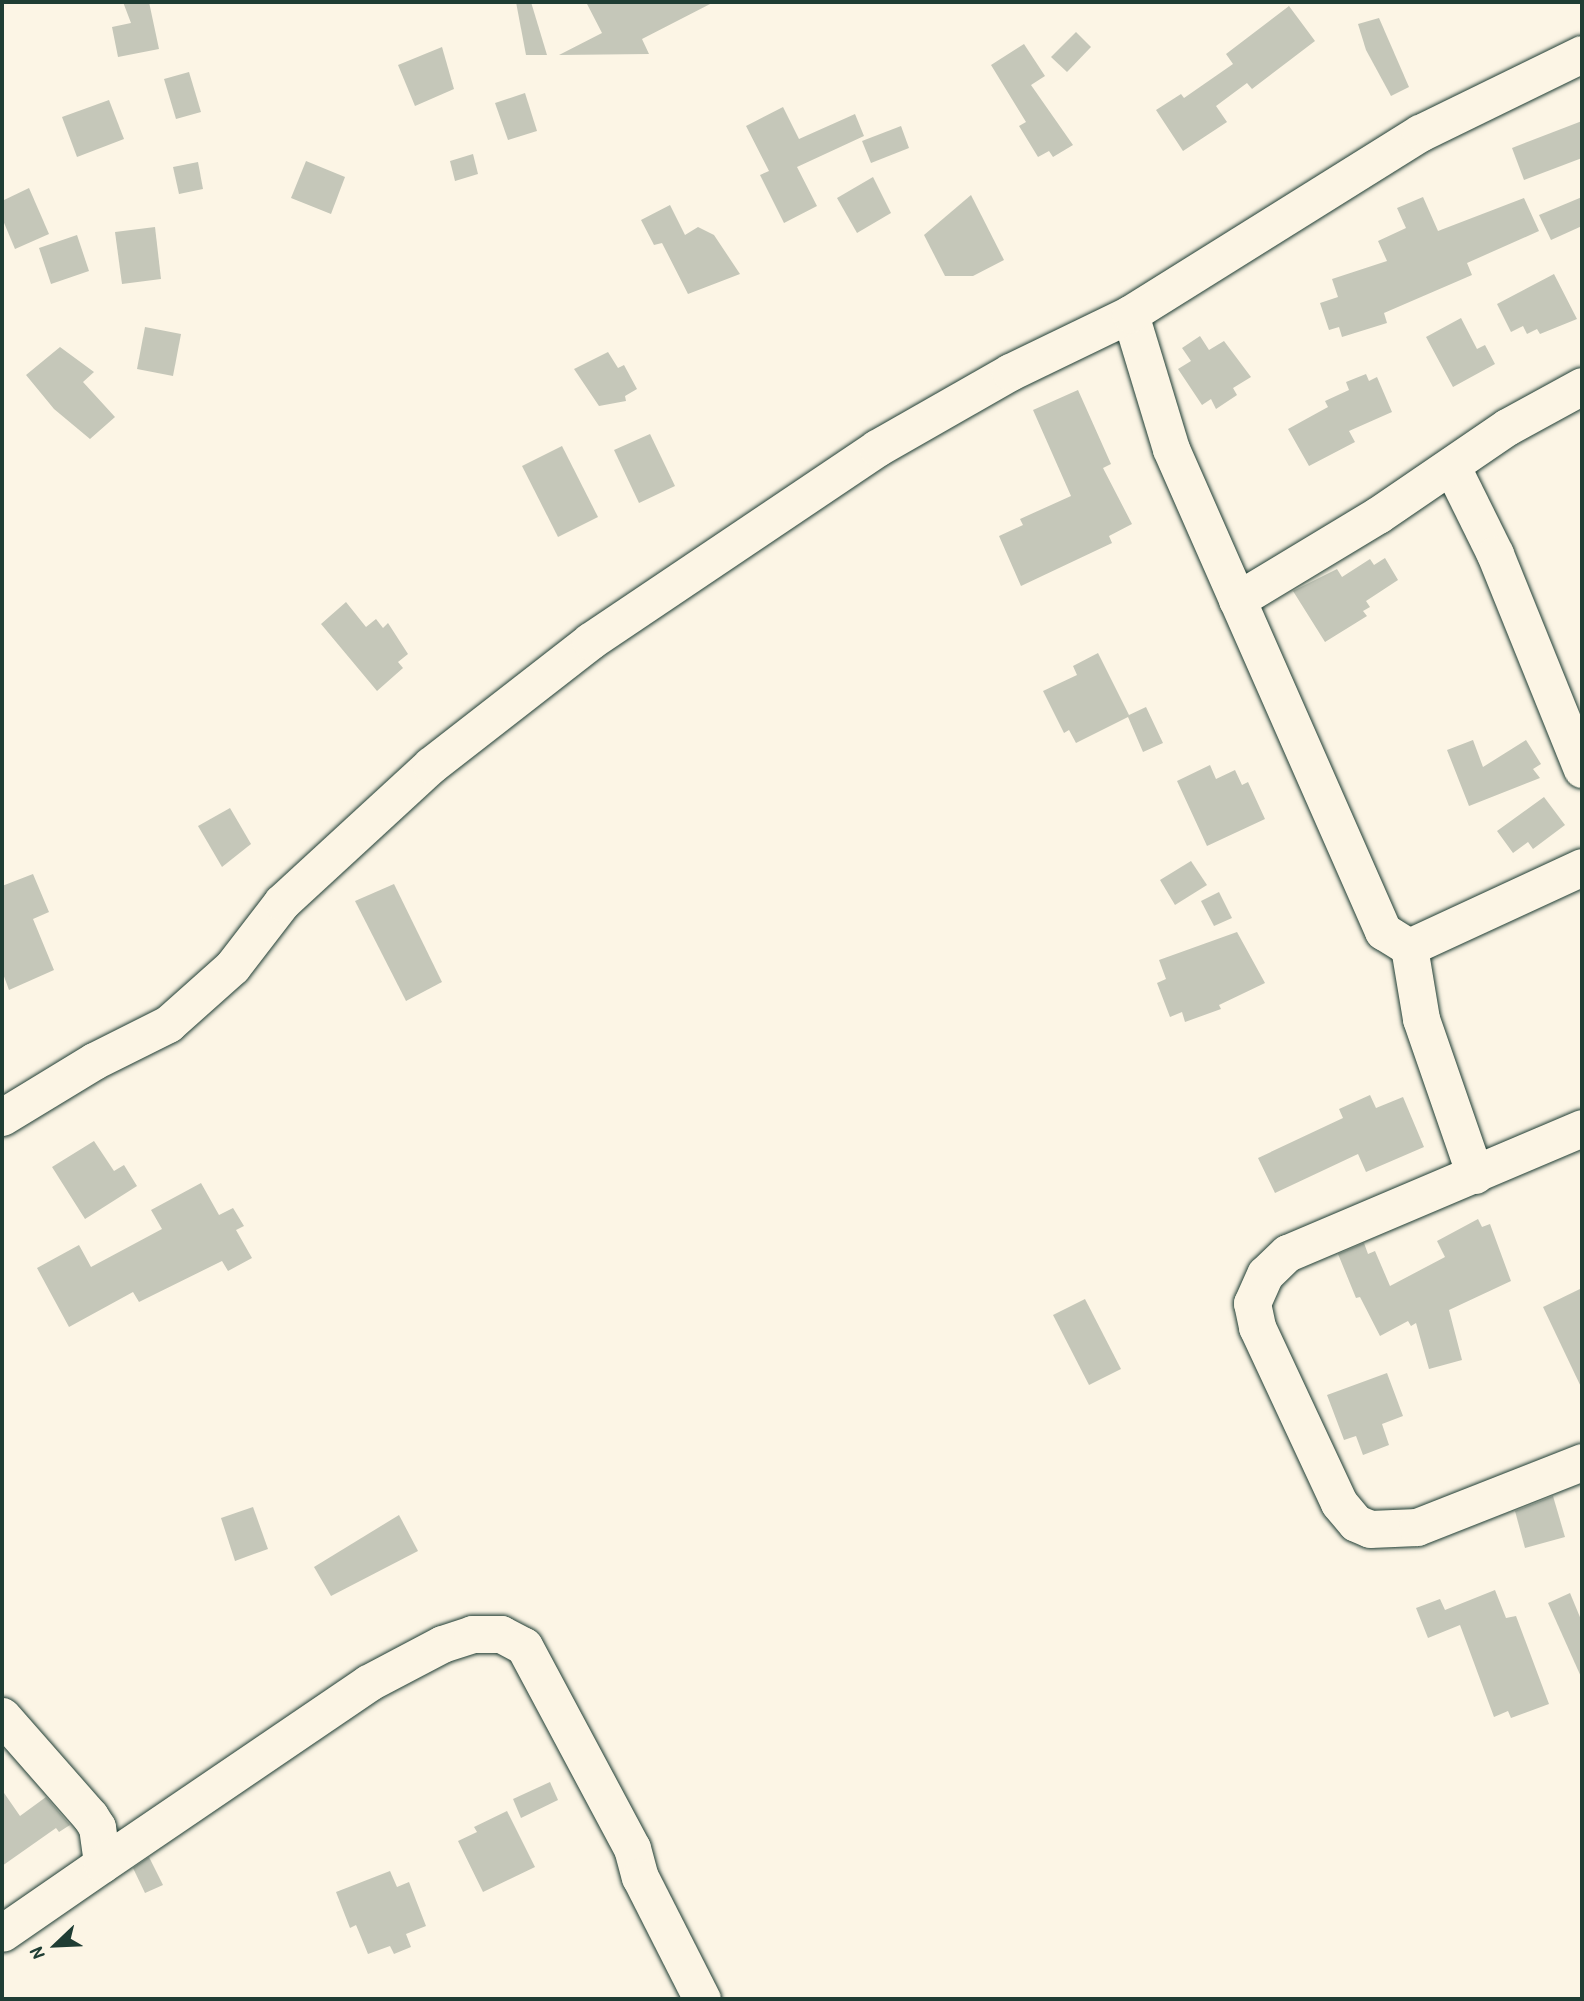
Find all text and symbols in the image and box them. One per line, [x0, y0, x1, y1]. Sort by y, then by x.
north arrow [21, 1910, 91, 1980]
text: N [23, 1943, 51, 1963]

